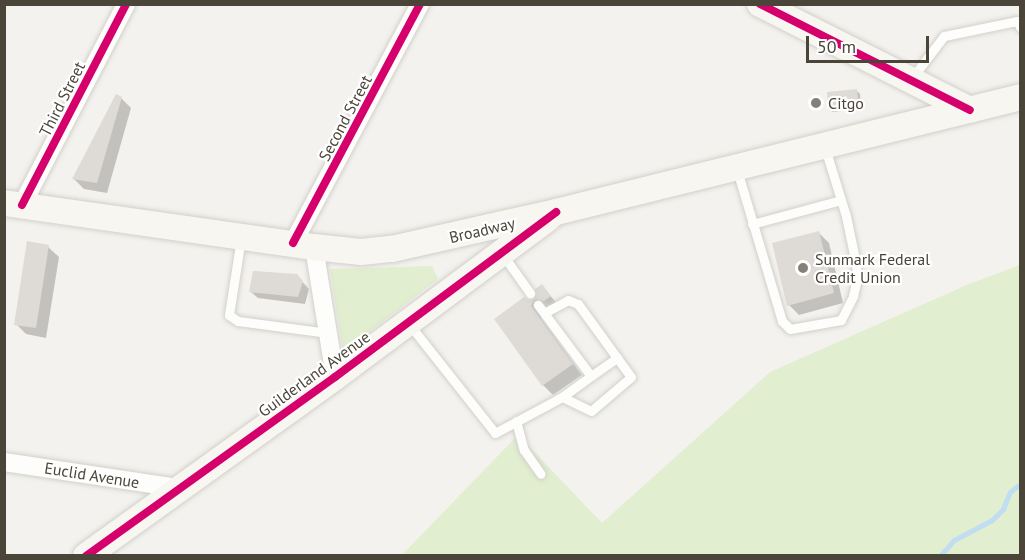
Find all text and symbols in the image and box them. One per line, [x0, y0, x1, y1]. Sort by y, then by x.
scale bar [809, 24, 932, 62]
text: 50 m [817, 35, 856, 58]
street label: Third Street [35, 59, 89, 139]
street label: Second Street [314, 72, 376, 164]
place label: Citgo [828, 93, 864, 113]
marker: Citgo [809, 96, 823, 110]
street label: Broadway [447, 213, 517, 247]
place label: Sunmark Federal Credit Union [815, 249, 930, 287]
marker: Sunmark Federal Credit Union [796, 261, 810, 275]
street label: Guilderland Avenue [254, 327, 374, 421]
street label: Euclid Avenue [43, 458, 141, 492]

